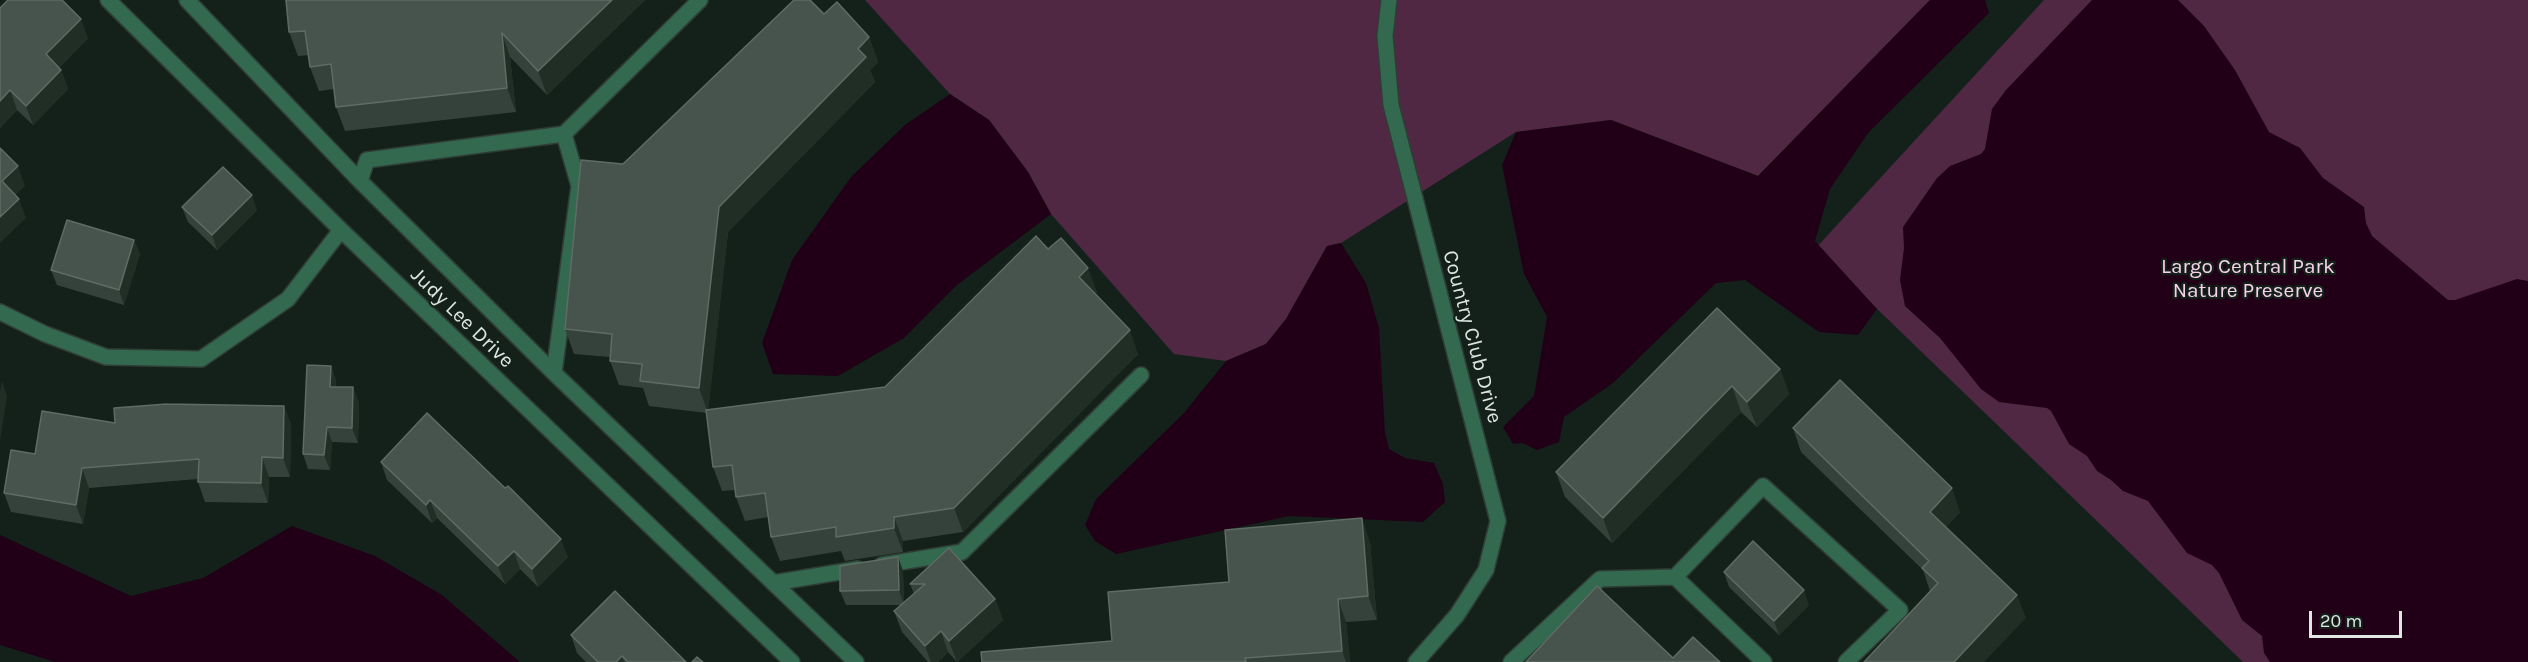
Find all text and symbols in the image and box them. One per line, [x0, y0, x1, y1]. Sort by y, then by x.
street label: Country Club Drive [1437, 248, 1507, 426]
park label: Largo Central Park Nature Preserve [2161, 254, 2335, 304]
street label: Judy Lee Drive [405, 262, 519, 374]
scale bar [2312, 599, 2405, 637]
text: 20 m [2320, 610, 2362, 632]

